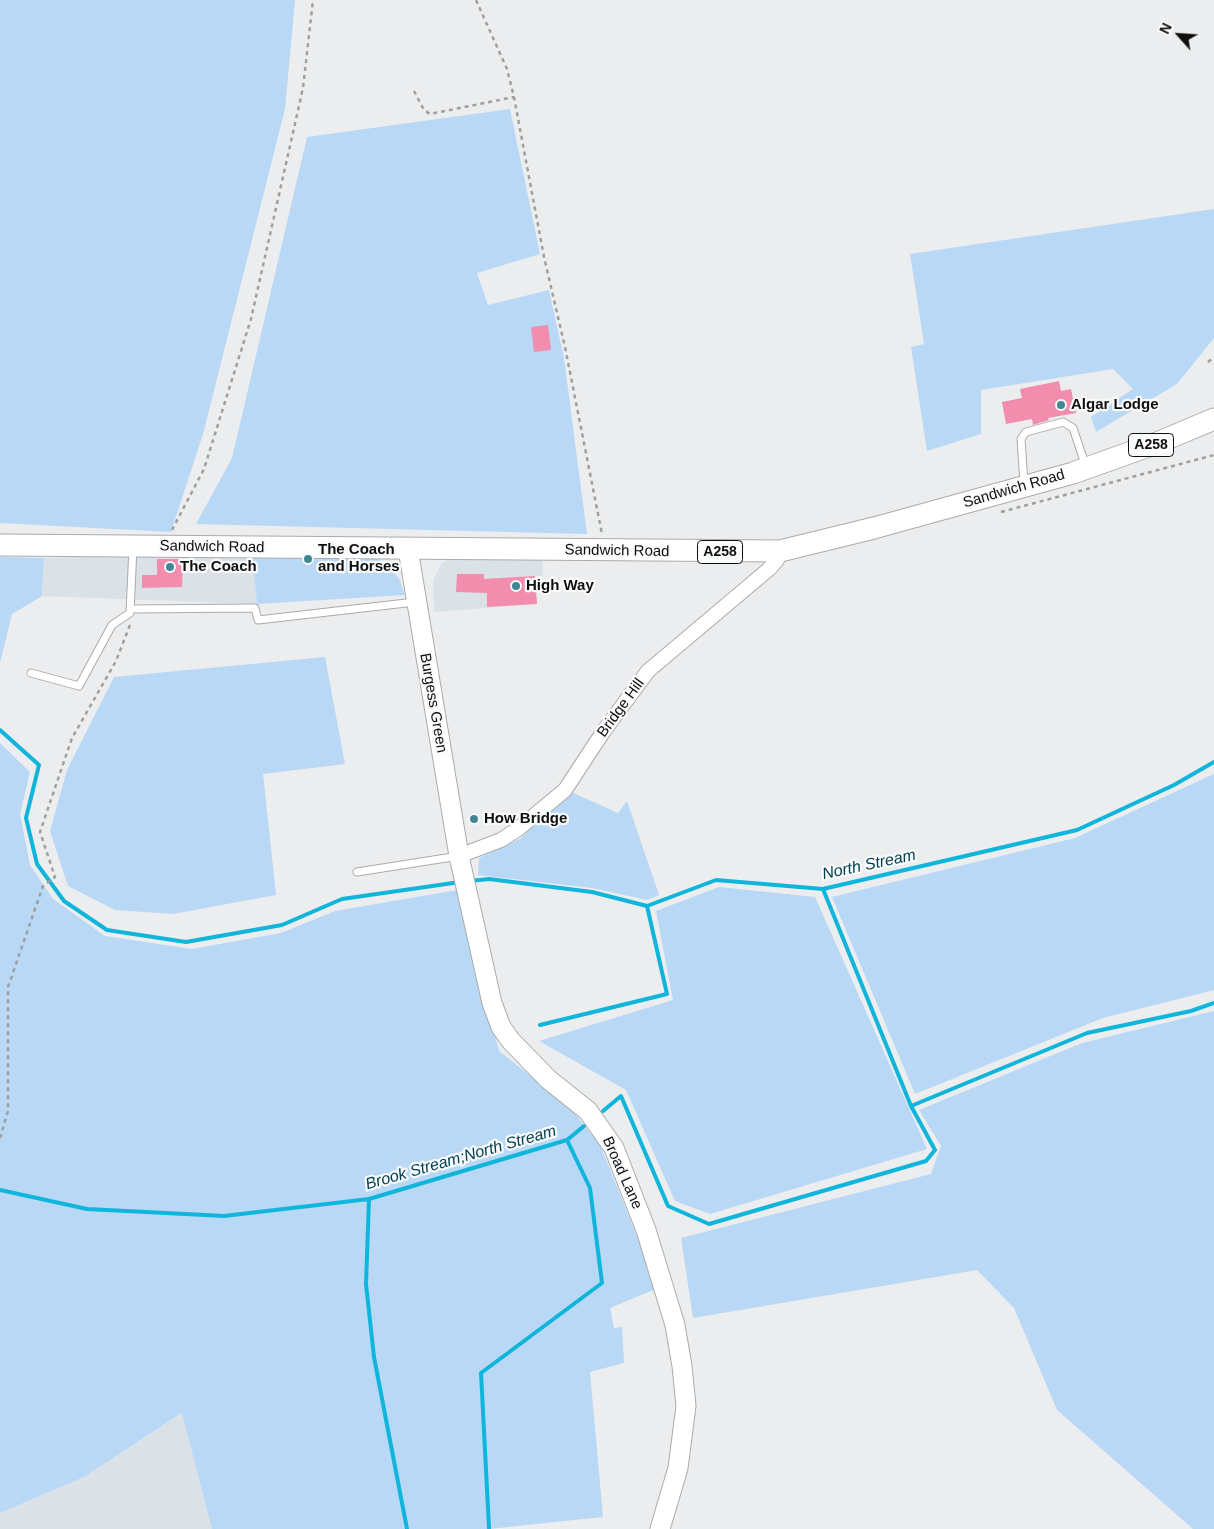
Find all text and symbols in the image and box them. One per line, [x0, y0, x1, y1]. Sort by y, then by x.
north arrow [1154, 10, 1204, 60]
text: N [1156, 20, 1175, 36]
place label: Algar Lodge [1071, 396, 1159, 414]
marker: Algar Lodge [1055, 399, 1067, 411]
road number: A258 [1128, 434, 1174, 456]
street label: Sandwich Road [961, 466, 1067, 512]
street label: Sandwich Road [159, 537, 265, 557]
road number: A258 [698, 540, 742, 564]
place label: The Coach and Horses [318, 541, 400, 576]
street label: Sandwich Road [564, 541, 670, 561]
marker: The Coach and Horses [302, 553, 314, 565]
place label: The Coach [180, 558, 257, 576]
marker: The Coach [164, 561, 176, 573]
place label: High Way [526, 577, 594, 595]
marker: High Way [510, 580, 522, 592]
street label: Burgess Green [415, 652, 451, 754]
street label: Bridge Hill [594, 675, 648, 741]
place label: How Bridge [484, 810, 567, 828]
marker: How Bridge [468, 813, 480, 825]
water label: North Stream [820, 846, 918, 884]
water label: Brook Stream;North Stream [363, 1122, 559, 1194]
street label: Broad Lane [598, 1134, 646, 1212]

